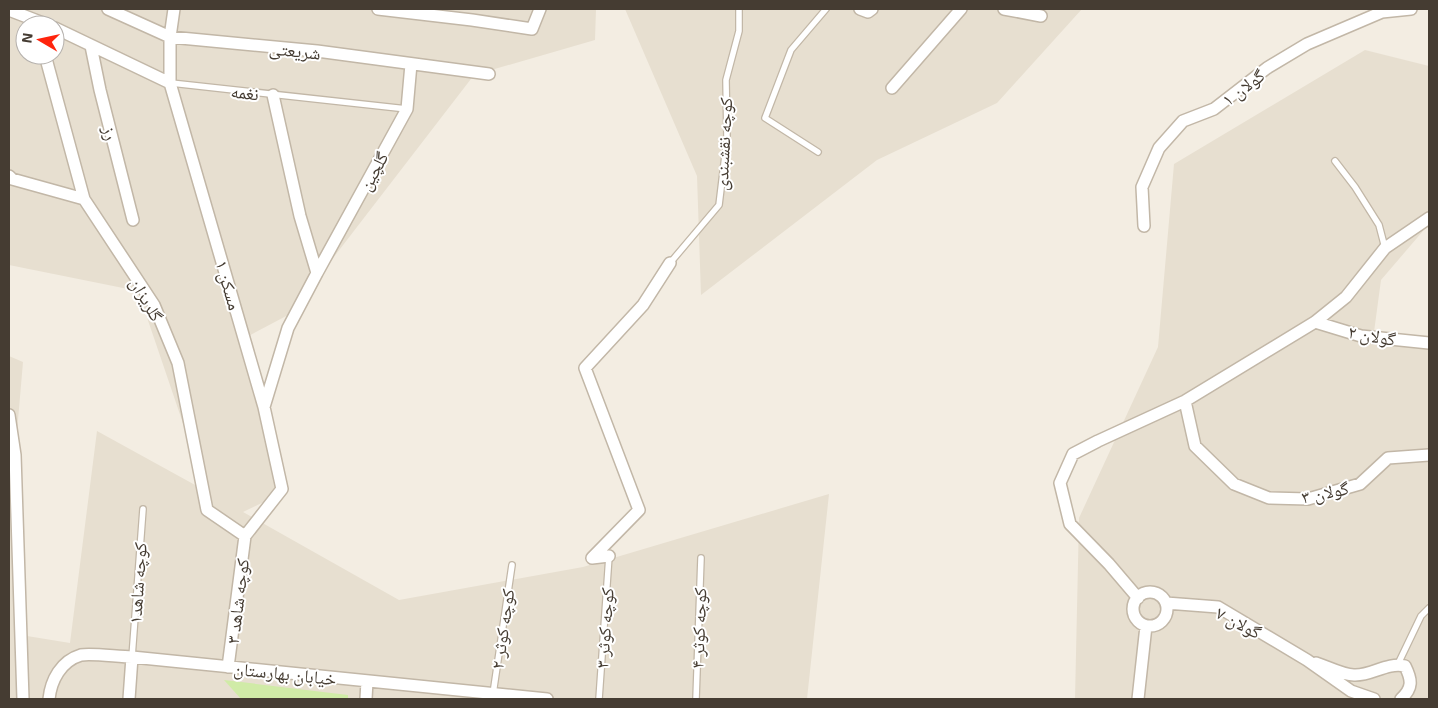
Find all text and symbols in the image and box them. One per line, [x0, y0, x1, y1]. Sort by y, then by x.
north arrow [15, 15, 65, 65]
text: N [17, 32, 36, 44]
street label: شریعتی [268, 36, 322, 65]
street label: گولان ۱ [1217, 63, 1270, 111]
street label: نغمه [230, 80, 260, 104]
street label: کوچه نقشبندی [710, 96, 737, 191]
street label: رز [98, 123, 123, 142]
street label: گلچین [353, 147, 394, 195]
street label: مسکن ۱ [210, 257, 247, 313]
street label: گلریزان [125, 273, 169, 326]
street label: گولان ۲ [1346, 320, 1398, 351]
street label: گولان ۳ [1299, 476, 1351, 509]
street label: کوچه شاهد۱ [123, 541, 152, 625]
street label: کوچه شاهد ۳ [221, 557, 254, 645]
street label: کوچه کوثر ۳ [590, 586, 619, 669]
street label: کوچه کوثر ۲ [485, 587, 519, 671]
street label: کوچه کوثر ۴ [686, 587, 711, 669]
street label: گولان ۷ [1212, 601, 1266, 644]
street label: خیابان بهارستان [232, 657, 338, 690]

